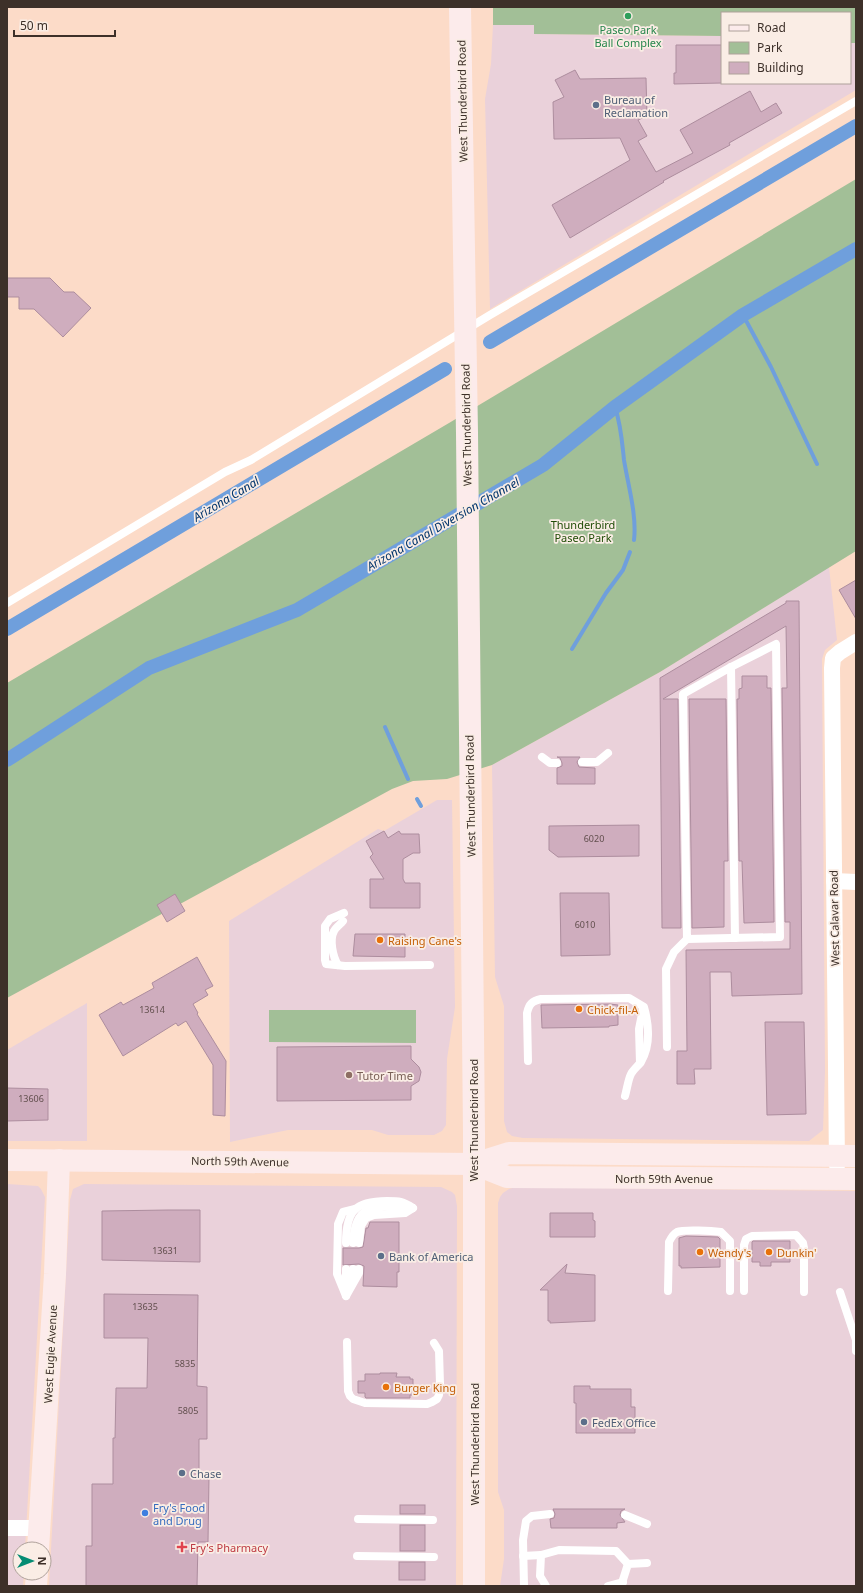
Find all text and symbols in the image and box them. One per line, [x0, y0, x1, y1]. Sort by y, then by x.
marker: Paseo Park Ball Complex [623, 11, 633, 21]
scale bar [14, 12, 115, 38]
legend [721, 12, 851, 84]
text: 50 m [20, 17, 48, 34]
text: Road [757, 19, 786, 36]
place label: Paseo Park Ball Complex [594, 22, 662, 50]
text: Park [757, 39, 783, 56]
street label: West Thunderbird Road [453, 40, 471, 162]
text: Building [757, 59, 804, 76]
place label: Bureau of Reclamation [604, 92, 668, 120]
marker: Bureau of Reclamation [591, 100, 601, 110]
street label: West Thunderbird Road [457, 364, 475, 486]
water label: Arizona Canal [189, 472, 263, 526]
water label: Arizona Canal Diversion Channel [363, 473, 523, 575]
park label: Thunderbird Paseo Park [551, 517, 615, 545]
street label: West Thunderbird Road [461, 735, 479, 857]
house number: 6020 [584, 832, 604, 845]
street label: West Calavar Road [826, 870, 842, 966]
house number: 6010 [575, 918, 595, 931]
place label: Raising Cane's [388, 933, 462, 948]
marker: Raising Cane's [375, 935, 385, 945]
place label: Chick-fil-A [587, 1002, 639, 1017]
house number: 13614 [139, 1003, 165, 1016]
marker: Chick-fil-A [574, 1004, 584, 1014]
street label: West Thunderbird Road [466, 1059, 481, 1181]
place label: Tutor Time [357, 1068, 413, 1083]
marker: Tutor Time [344, 1070, 354, 1080]
house number: 13606 [18, 1092, 44, 1105]
street label: North 59th Avenue [191, 1153, 289, 1169]
street label: North 59th Avenue [615, 1171, 713, 1186]
house number: 13631 [152, 1244, 178, 1257]
place label: Wendy's [708, 1245, 751, 1260]
place label: Dunkin' [777, 1245, 817, 1260]
marker: Wendy's [695, 1247, 705, 1257]
marker: Dunkin' [764, 1247, 774, 1257]
place label: Bank of America [389, 1249, 474, 1264]
marker: Bank of America [376, 1251, 386, 1261]
house number: 13635 [132, 1300, 158, 1313]
street label: West Eugie Avenue [40, 1304, 60, 1404]
house number: 5835 [175, 1357, 195, 1370]
place label: Burger King [394, 1380, 456, 1395]
marker: Burger King [381, 1382, 391, 1392]
street label: West Thunderbird Road [467, 1383, 482, 1505]
house number: 5805 [178, 1404, 198, 1417]
place label: FedEx Office [592, 1415, 656, 1430]
marker: FedEx Office [579, 1417, 589, 1427]
place label: Chase [190, 1466, 221, 1481]
marker: Chase [177, 1468, 187, 1478]
place label: Fry's Food and Drug [153, 1500, 205, 1528]
marker: Fry's Food and Drug [140, 1508, 150, 1518]
place label: Fry's Pharmacy [190, 1540, 268, 1555]
north arrow [12, 1541, 52, 1581]
marker: Fry's Pharmacy [177, 1542, 187, 1552]
text: N [35, 1557, 50, 1565]

